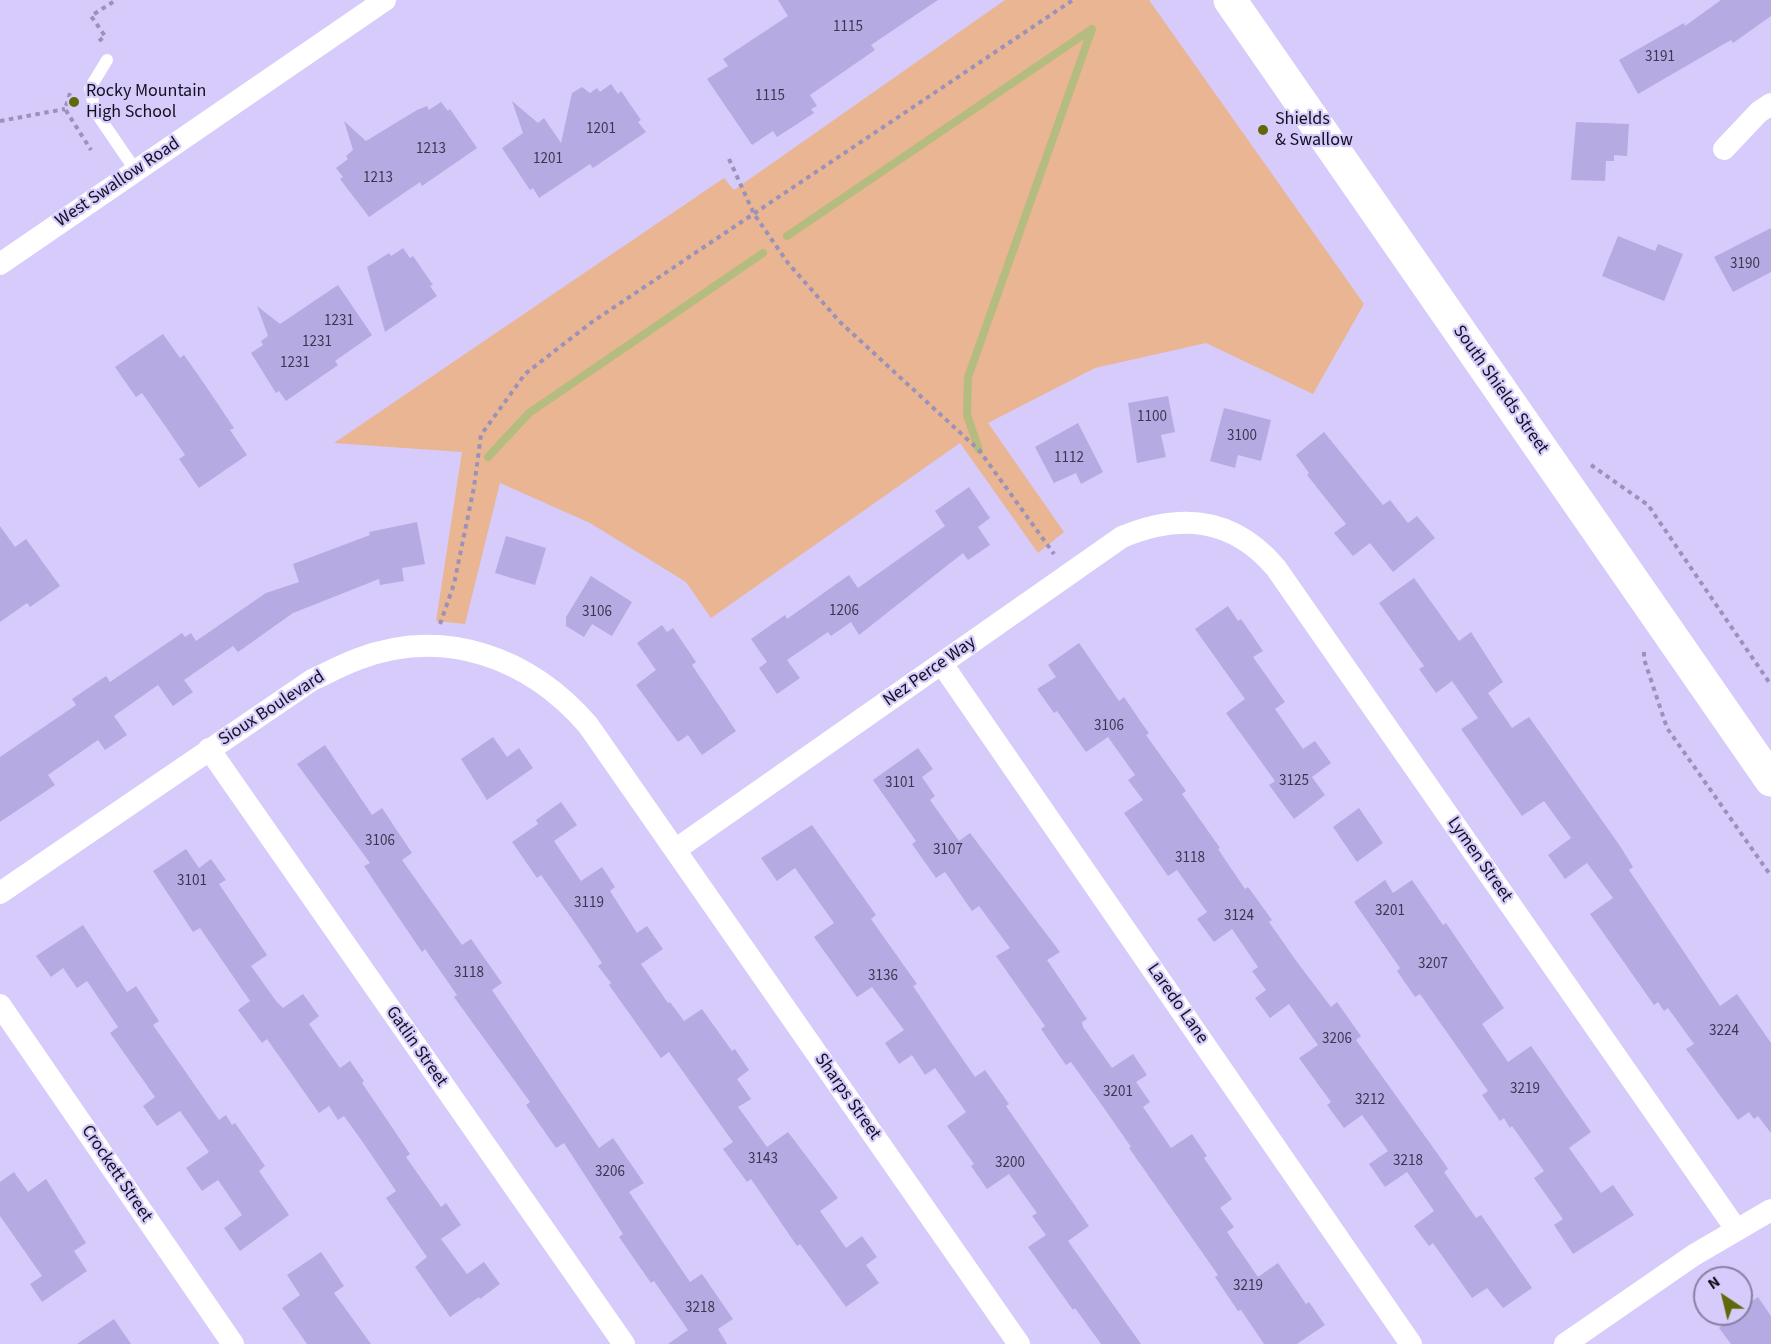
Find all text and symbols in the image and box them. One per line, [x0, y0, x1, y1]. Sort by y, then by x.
house number: 1115 [833, 19, 863, 37]
house number: 3191 [1645, 49, 1675, 67]
place label: Rocky Mountain High School [86, 81, 206, 124]
house number: 1115 [755, 88, 785, 106]
marker: Rocky Mountain High School [67, 95, 81, 109]
place label: Shields & Swallow [1275, 109, 1353, 152]
house number: 1201 [586, 121, 616, 139]
marker: Shields & Swallow [1256, 123, 1270, 137]
street label: West Swallow Road [52, 133, 184, 233]
house number: 1213 [416, 141, 446, 159]
house number: 1201 [533, 151, 563, 169]
house number: 1213 [363, 170, 393, 188]
house number: 3190 [1730, 256, 1760, 274]
house number: 1231 [324, 313, 354, 331]
street label: South Shields Street [1448, 321, 1552, 459]
house number: 1231 [302, 334, 332, 352]
house number: 1231 [280, 355, 310, 373]
house number: 1100 [1137, 409, 1167, 427]
house number: 3100 [1227, 428, 1257, 446]
house number: 1112 [1054, 450, 1084, 468]
house number: 1206 [829, 603, 859, 621]
house number: 3106 [582, 604, 612, 622]
street label: Nez Perce Way [879, 632, 981, 712]
street label: Sioux Boulevard [215, 667, 329, 751]
house number: 3106 [1094, 718, 1124, 736]
house number: 3125 [1279, 773, 1309, 791]
house number: 3101 [885, 775, 915, 793]
street label: Lymen Street [1442, 813, 1516, 907]
house number: 3106 [365, 833, 395, 851]
house number: 3107 [933, 842, 963, 860]
house number: 3118 [1175, 850, 1205, 868]
house number: 3101 [177, 873, 207, 891]
house number: 3119 [574, 895, 604, 913]
house number: 3201 [1375, 903, 1405, 921]
house number: 3124 [1224, 908, 1254, 926]
house number: 3207 [1418, 956, 1448, 974]
street label: Laredo Lane [1142, 960, 1212, 1048]
house number: 3118 [454, 965, 484, 983]
house number: 3136 [868, 968, 898, 986]
street label: Gatlin Street [380, 1002, 452, 1092]
house number: 3224 [1709, 1023, 1739, 1041]
house number: 3206 [1322, 1031, 1352, 1049]
street label: Sharps Street [809, 1049, 885, 1145]
house number: 3219 [1510, 1081, 1540, 1099]
house number: 3201 [1103, 1084, 1133, 1102]
house number: 3212 [1355, 1092, 1385, 1110]
street label: Crockett Street [76, 1121, 156, 1227]
house number: 3143 [748, 1151, 778, 1169]
house number: 3218 [1393, 1153, 1423, 1171]
house number: 3200 [995, 1155, 1025, 1173]
house number: 3206 [595, 1164, 625, 1182]
north arrow [1693, 1266, 1753, 1326]
text: N [1703, 1271, 1724, 1295]
house number: 3219 [1233, 1278, 1263, 1296]
house number: 3218 [685, 1300, 715, 1318]

